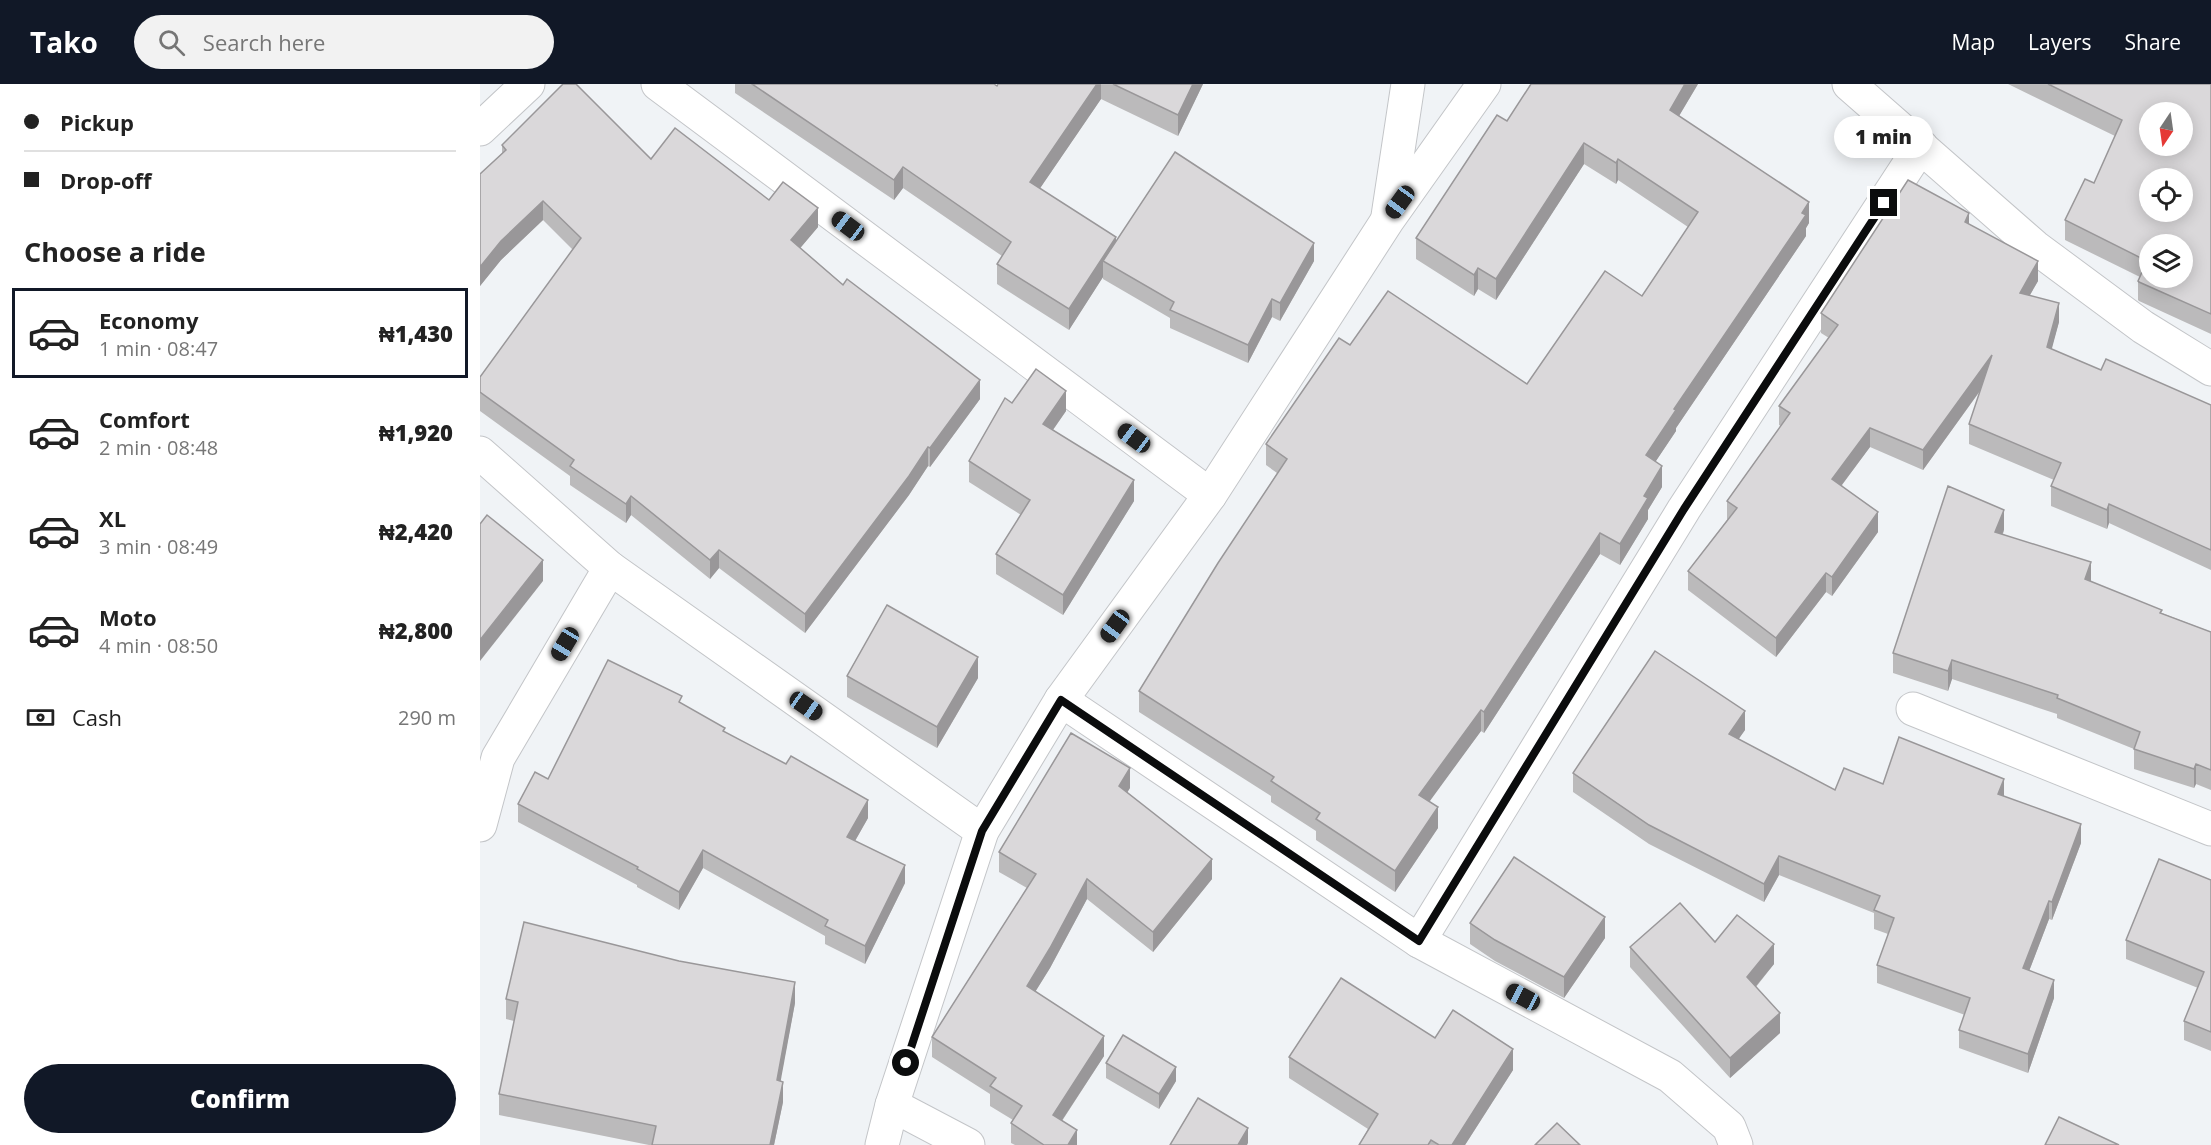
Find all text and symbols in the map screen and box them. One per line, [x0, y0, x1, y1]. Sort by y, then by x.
search box [134, 15, 554, 69]
text: Tako [30, 23, 98, 61]
icon: search [155, 26, 188, 59]
text: Search here [203, 27, 325, 57]
text: Map [1952, 28, 1995, 56]
text: Layers [2028, 28, 2092, 56]
text: Share [2125, 28, 2181, 56]
north arrow [2139, 102, 2193, 156]
map controls [2139, 102, 2193, 288]
text: Pickup [60, 107, 134, 137]
callout: 1 min [1834, 116, 1934, 158]
text: 1 min [1855, 123, 1912, 150]
text: Drop-off [60, 165, 152, 195]
button: locate [2139, 168, 2193, 222]
car [1382, 182, 1418, 222]
route end [1870, 189, 1897, 216]
car [828, 208, 868, 244]
text: Choose a ride [24, 233, 206, 270]
button: layers [2139, 234, 2193, 288]
text: Economy [99, 305, 198, 335]
icon: car [27, 306, 81, 360]
text: ₦1,430 [379, 318, 453, 348]
text: 1 min · 08:47 [99, 335, 218, 362]
text: Comfort [99, 404, 190, 434]
icon: car [27, 405, 81, 459]
text: ₦1,920 [379, 417, 453, 447]
car [1114, 420, 1154, 456]
text: 2 min · 08:48 [99, 434, 218, 461]
text: XL [99, 503, 126, 533]
icon: car [27, 504, 81, 558]
text: ₦2,420 [379, 516, 453, 546]
text: 3 min · 08:49 [99, 533, 218, 560]
text: Moto [99, 602, 157, 632]
icon: car [27, 603, 81, 657]
car [1097, 606, 1133, 646]
text: ₦2,800 [379, 615, 453, 645]
car [548, 624, 582, 664]
text: 4 min · 08:50 [99, 632, 218, 659]
car [786, 688, 826, 724]
icon: cash [24, 701, 57, 734]
text: Cash [72, 702, 122, 732]
text: 290 m [398, 704, 456, 731]
car [1503, 981, 1543, 1013]
route start [892, 1049, 919, 1076]
button: Confirm [24, 1064, 456, 1133]

